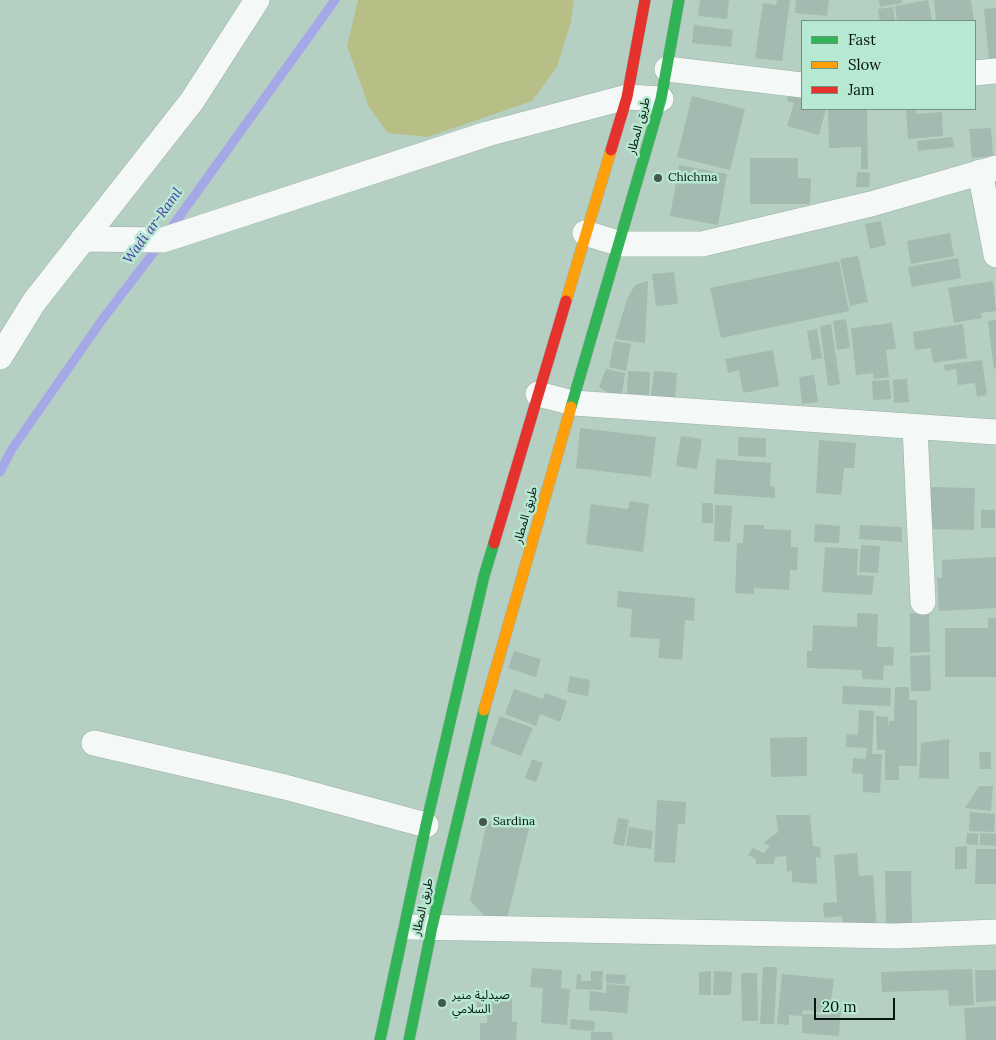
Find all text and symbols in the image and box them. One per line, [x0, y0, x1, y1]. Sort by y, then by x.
legend [801, 20, 976, 110]
text: Fast [848, 30, 876, 49]
text: Slow [848, 55, 881, 74]
text: Jam [848, 80, 875, 99]
street label: طريق المطار [625, 96, 653, 156]
place label: Chichma [668, 171, 717, 185]
marker: Chichma [652, 172, 664, 184]
water label: Wadi ar-Raml [120, 185, 186, 267]
street label: طريق المطار [511, 485, 541, 545]
place label: Sardina [493, 815, 535, 829]
marker: Sardina [477, 816, 489, 828]
street label: طريق المطار [409, 877, 437, 937]
scale bar [816, 988, 897, 1020]
place label: صيدلية منير السلامي [452, 989, 510, 1017]
marker: صيدلية منير السلامي [436, 997, 448, 1009]
text: 20 m [822, 997, 857, 1016]

